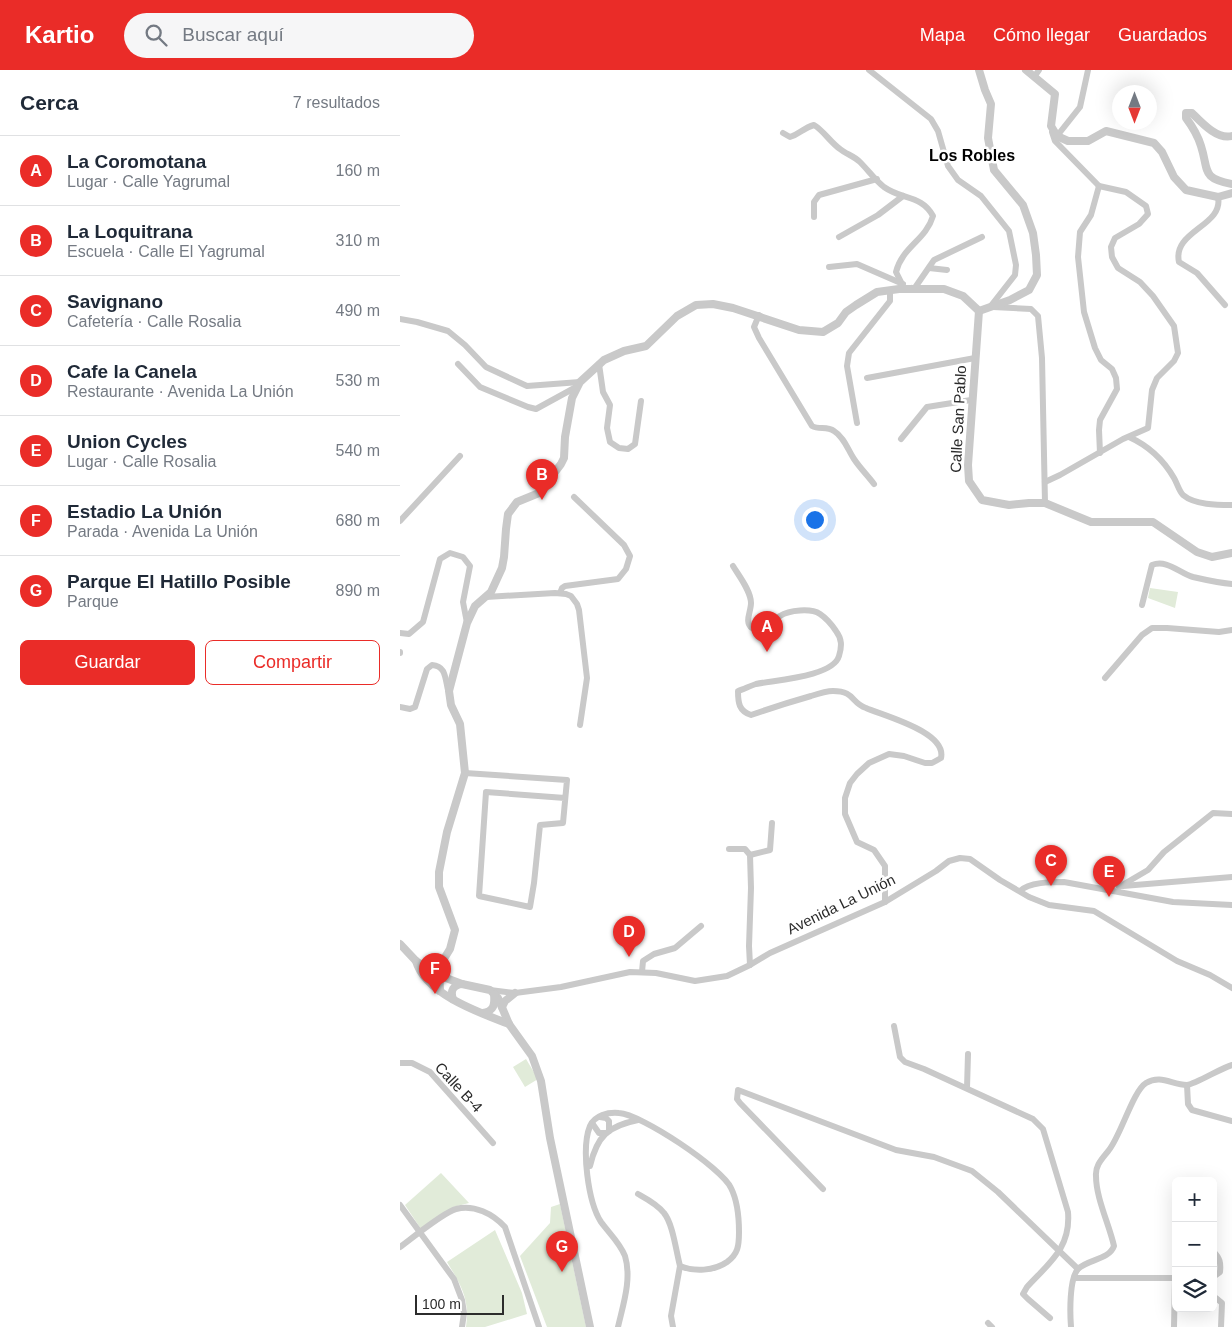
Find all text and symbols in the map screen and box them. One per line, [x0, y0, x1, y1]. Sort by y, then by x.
search box [124, 13, 474, 58]
text: Kartio [25, 21, 94, 48]
icon: search [142, 21, 170, 49]
text: Buscar aquí [182, 24, 284, 45]
text: Mapa [920, 25, 965, 45]
text: Cómo llegar [993, 25, 1090, 45]
text: Guardados [1118, 25, 1207, 45]
north arrow [1112, 85, 1157, 130]
text: Cerca [20, 91, 78, 114]
text: 7 resultados [293, 94, 380, 111]
district label: Los Robles [929, 147, 1015, 164]
text: La Coromotana [67, 151, 206, 172]
text: A [30, 162, 42, 179]
text: 160 m [336, 162, 380, 179]
text: Lugar · Calle Yagrumal [67, 173, 230, 190]
text: La Loquitrana [67, 221, 193, 242]
text: B [30, 232, 42, 249]
text: 310 m [336, 232, 380, 249]
text: Escuela · Calle El Yagrumal [67, 243, 265, 260]
text: Savignano [67, 291, 163, 312]
text: C [30, 302, 42, 319]
text: 490 m [336, 302, 380, 319]
text: Cafetería · Calle Rosalia [67, 313, 241, 330]
text: Cafe la Canela [67, 361, 197, 382]
street label: Calle San Pablo [947, 365, 969, 473]
text: D [30, 372, 42, 389]
text: 530 m [336, 372, 380, 389]
text: Restaurante · Avenida La Unión [67, 383, 294, 400]
text: Union Cycles [67, 431, 187, 452]
text: E [31, 442, 41, 459]
text: 540 m [336, 442, 380, 459]
text: Lugar · Calle Rosalia [67, 453, 216, 470]
pin: B [526, 459, 558, 500]
text: Estadio La Unión [67, 501, 222, 522]
your location [802, 507, 828, 533]
text: F [31, 512, 41, 529]
text: 680 m [336, 512, 380, 529]
text: Parada · Avenida La Unión [67, 523, 258, 540]
text: Parque El Hatillo Posible [67, 571, 291, 592]
text: G [30, 582, 42, 599]
text: 890 m [336, 582, 380, 599]
text: Parque [67, 593, 119, 610]
pin: A [751, 611, 783, 652]
button: Guardar [20, 640, 195, 685]
button: Compartir [205, 640, 380, 685]
pin: C [1035, 845, 1067, 886]
pin: E [1093, 856, 1125, 897]
street label: Avenida La Unión [784, 870, 898, 938]
pin: D [613, 916, 645, 957]
pin: F [419, 953, 451, 994]
street label: Calle B-4 [432, 1059, 486, 1115]
map controls [1172, 1177, 1217, 1312]
button: + [1172, 1177, 1217, 1222]
button: − [1172, 1222, 1217, 1267]
pin: G [546, 1231, 578, 1272]
button: layers [1172, 1267, 1217, 1312]
scale bar [415, 1292, 504, 1315]
text: 100 m [422, 1296, 461, 1312]

